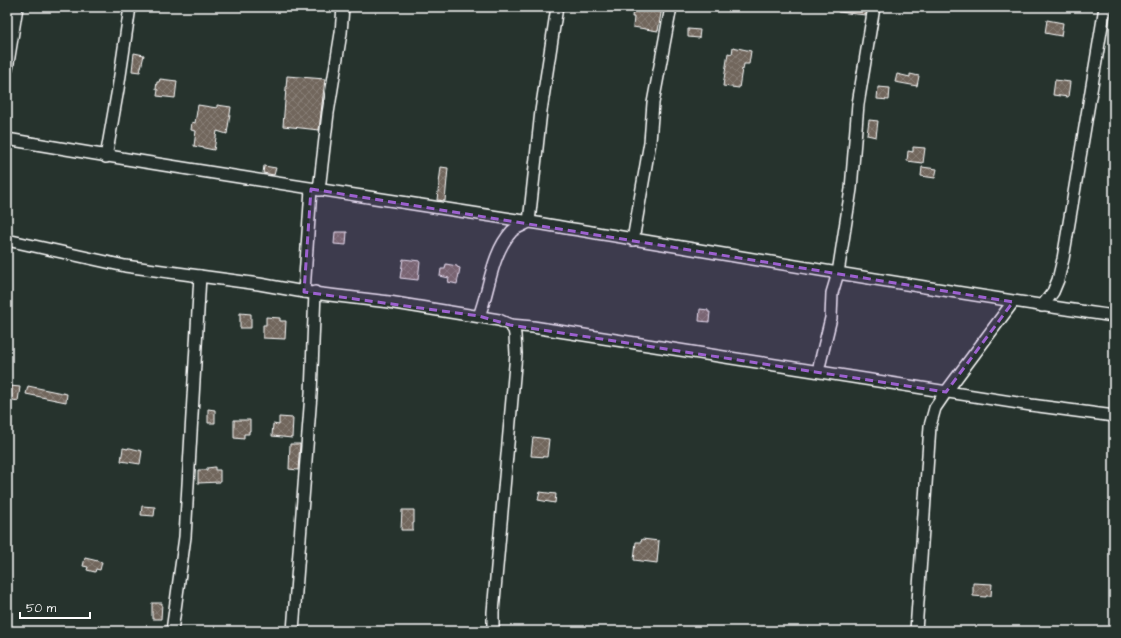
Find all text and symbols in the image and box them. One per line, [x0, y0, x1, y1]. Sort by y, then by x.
scale bar [20, 594, 90, 620]
text: 50 m [26, 600, 57, 617]

